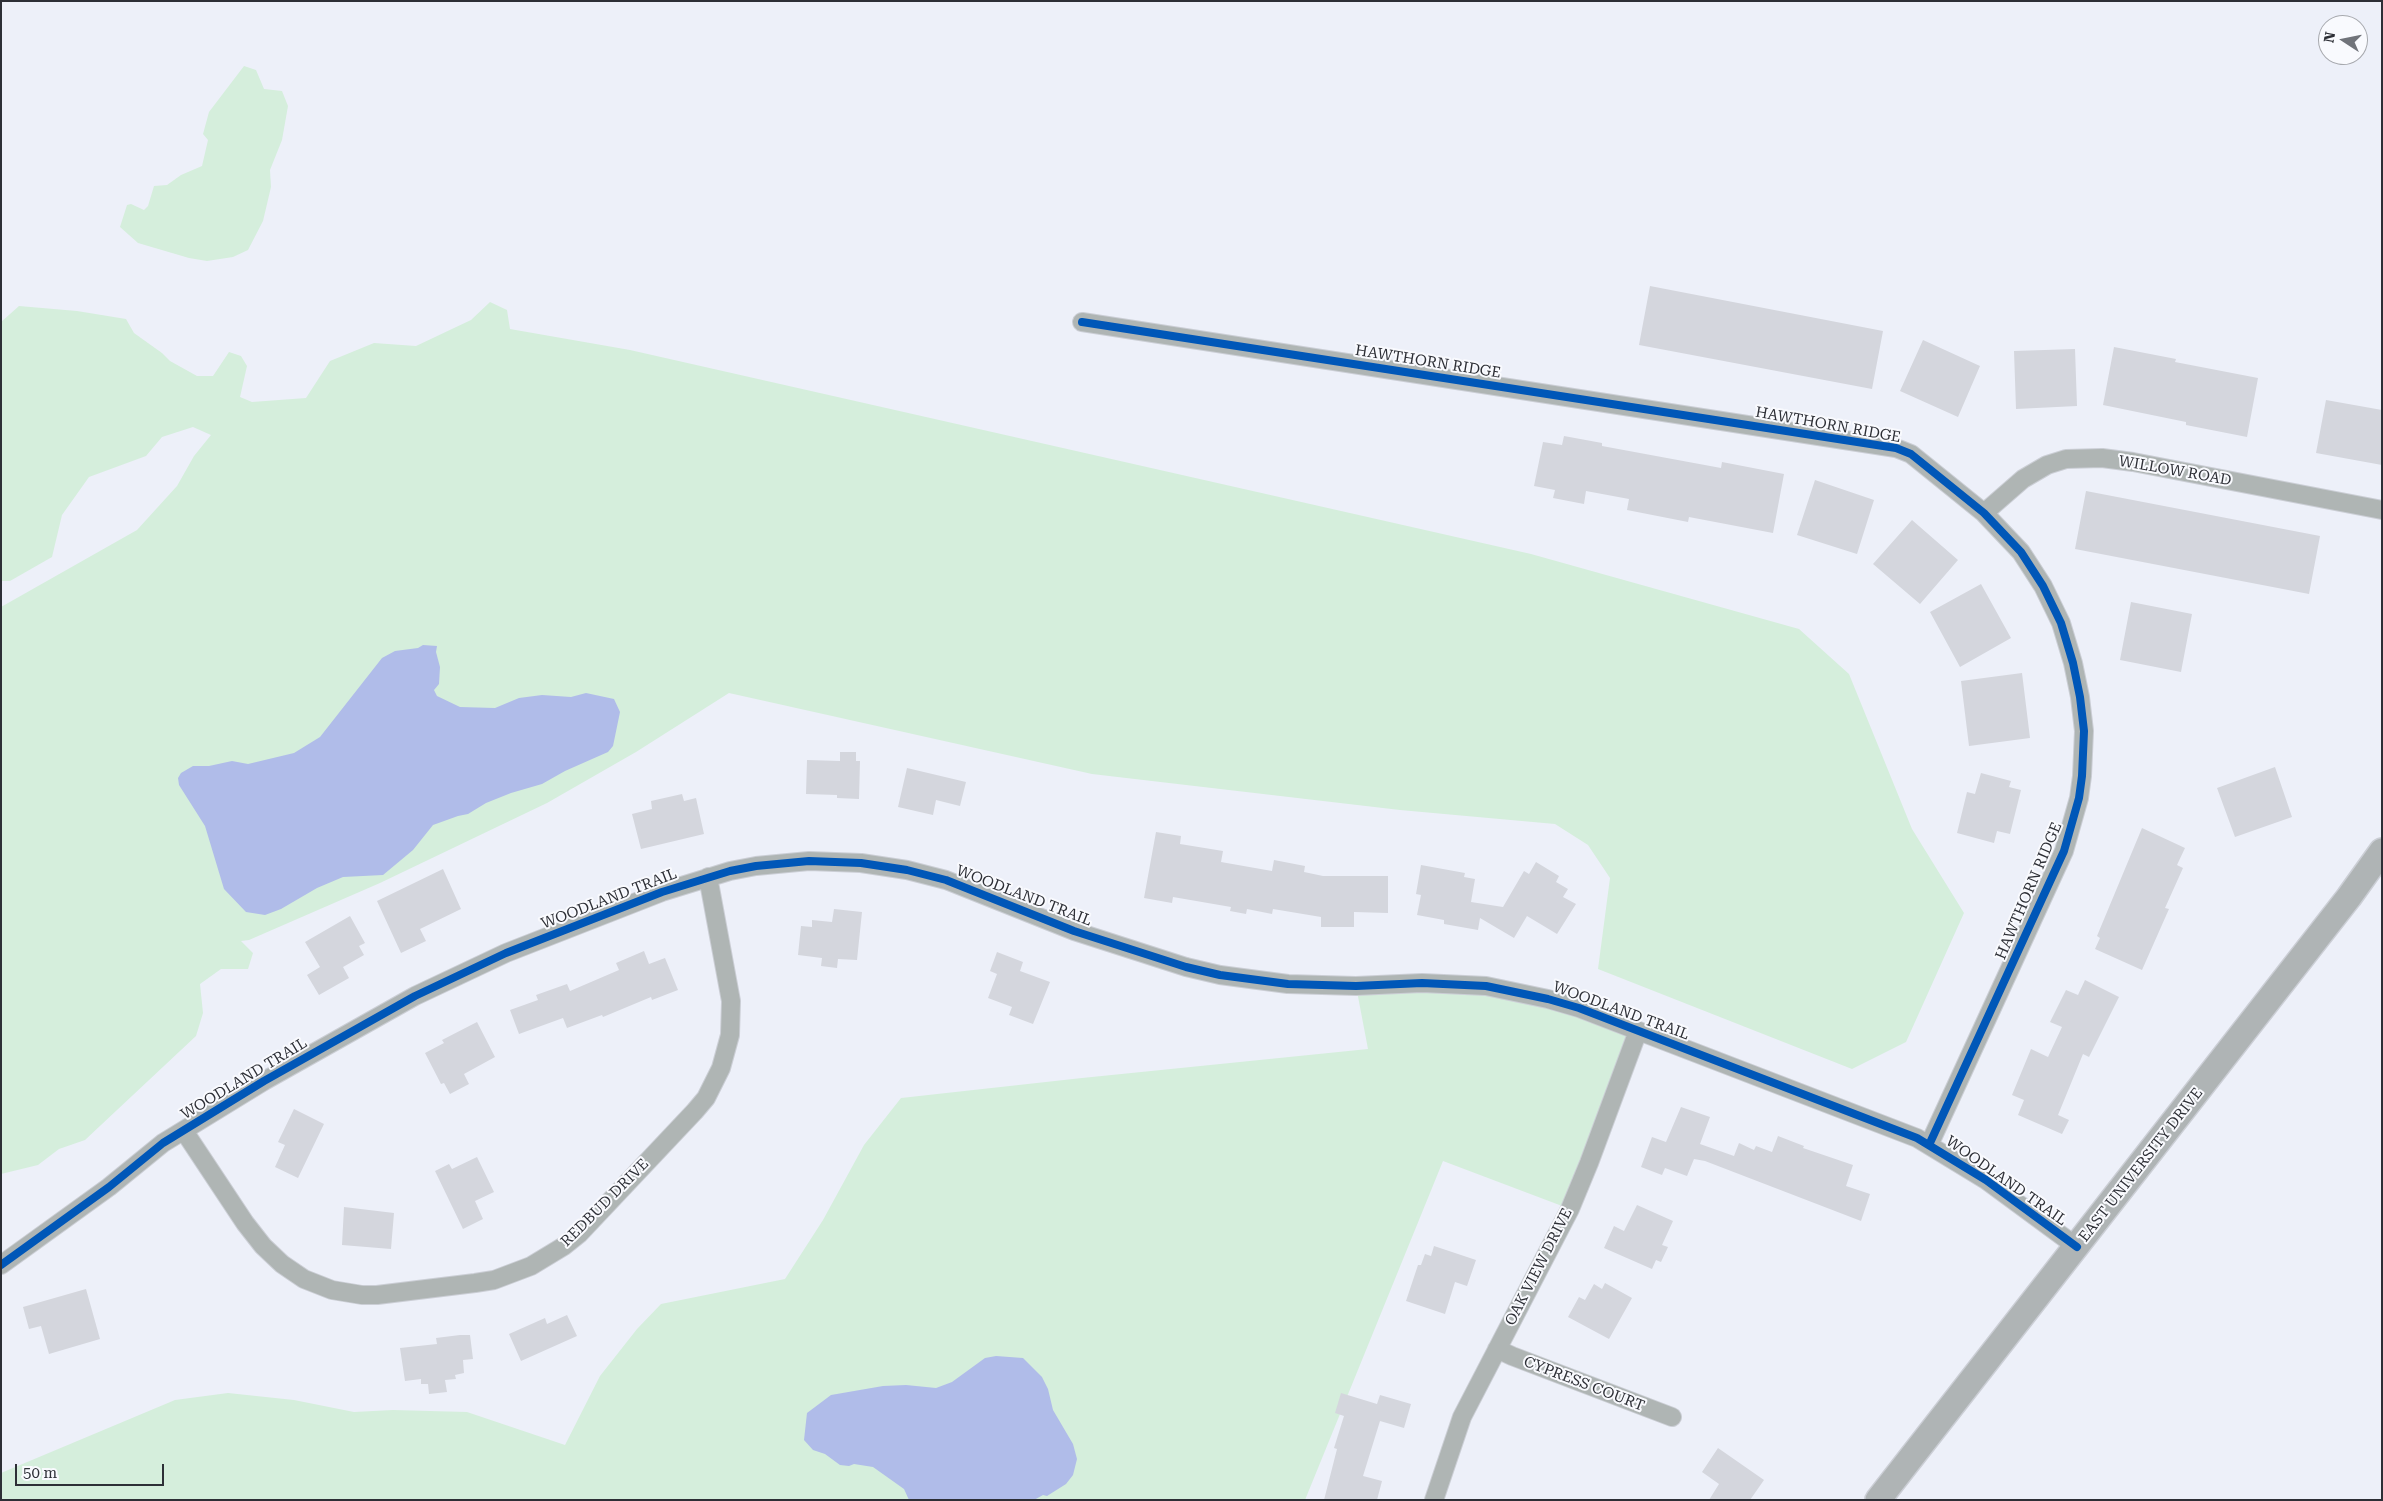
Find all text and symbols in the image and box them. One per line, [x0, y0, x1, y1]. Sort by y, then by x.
north arrow [2318, 15, 2368, 65]
text: N [2320, 31, 2338, 44]
street label: HAWTHORN RIDGE [1354, 342, 1502, 382]
street label: HAWTHORN RIDGE [1754, 403, 1902, 447]
street label: WILLOW ROAD [2117, 452, 2233, 490]
street label: HAWTHORN RIDGE [1992, 820, 2066, 962]
street label: WOODLAND TRAIL [954, 862, 1094, 930]
street label: WOODLAND TRAIL [539, 865, 679, 933]
street label: WOODLAND TRAIL [1550, 978, 1692, 1044]
street label: WOODLAND TRAIL [178, 1034, 310, 1124]
street label: EAST UNIVERSITY DRIVE [2075, 1084, 2207, 1246]
street label: WOODLAND TRAIL [1942, 1132, 2070, 1230]
street label: REDBUD DRIVE [557, 1155, 653, 1251]
street label: OAK VIEW DRIVE [1502, 1205, 1576, 1329]
street label: CYPRESS COURT [1521, 1353, 1647, 1415]
scale bar [18, 1454, 166, 1486]
text: 50 m [23, 1464, 57, 1482]

